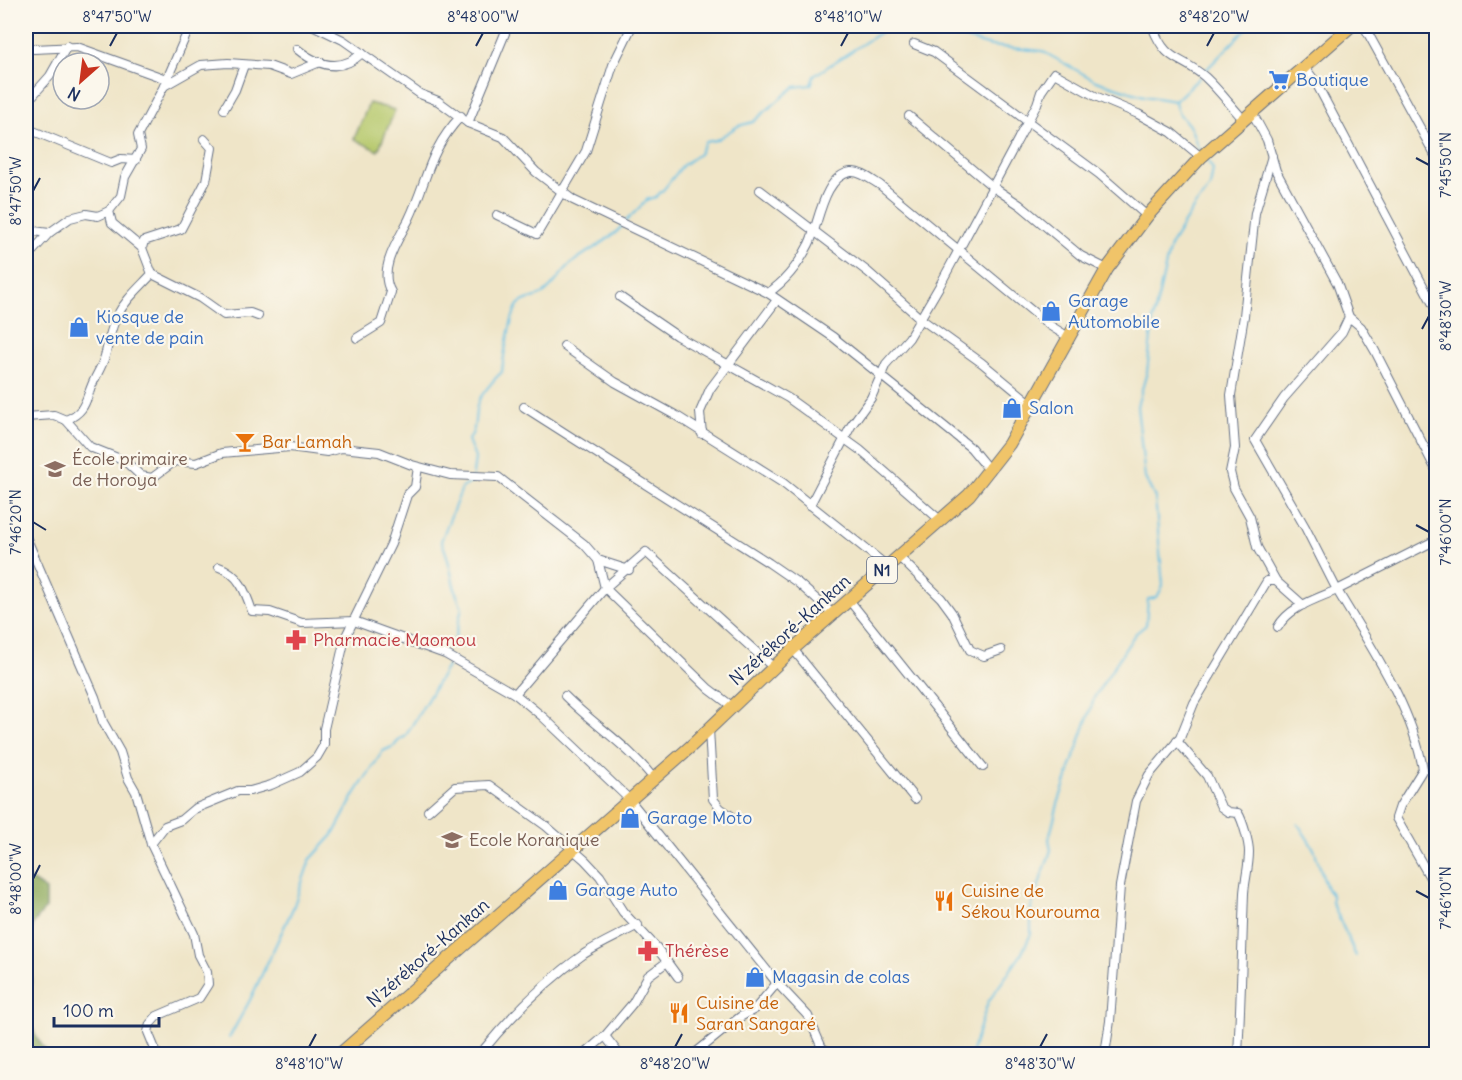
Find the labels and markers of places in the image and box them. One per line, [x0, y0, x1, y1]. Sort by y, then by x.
supermarket icon: Boutique [1267, 68, 1291, 92]
place label: Boutique [1296, 68, 1369, 91]
place label: Garage Automobile [1068, 289, 1160, 333]
shop icon: Garage Automobile [1039, 299, 1063, 323]
place label: Kiosque de vente de pain [96, 305, 204, 349]
shop icon: Kiosque de vente de pain [67, 315, 91, 339]
shop icon: Salon [1000, 396, 1024, 420]
place label: Salon [1029, 396, 1074, 419]
bar icon: Bar Lamah [233, 430, 257, 454]
place label: Bar Lamah [262, 430, 352, 453]
place label: École primaire de Horoya [72, 447, 188, 491]
school or university icon: École primaire de Horoya [43, 457, 67, 481]
pharmacy icon: Pharmacie Maomou [284, 628, 308, 652]
place label: Pharmacie Maomou [313, 628, 476, 651]
shop icon: Garage Moto [618, 806, 642, 830]
place label: Garage Moto [647, 806, 752, 829]
school or university icon: Ecole Koranique [440, 828, 464, 852]
place label: Ecole Koranique [469, 828, 599, 851]
shop icon: Garage Auto [546, 878, 570, 902]
place label: Garage Auto [575, 878, 678, 901]
place label: Cuisine de Sékou Kourouma [961, 879, 1100, 923]
restaurant icon: Cuisine de Sékou Kourouma [932, 889, 956, 913]
pharmacy icon: Thérèse [636, 939, 660, 963]
place label: Thérèse [665, 939, 729, 962]
shop icon: Magasin de colas [743, 965, 767, 989]
place label: Magasin de colas [772, 965, 910, 988]
place label: Cuisine de Saran Sangaré [696, 991, 816, 1035]
restaurant icon: Cuisine de Saran Sangaré [667, 1001, 691, 1025]

